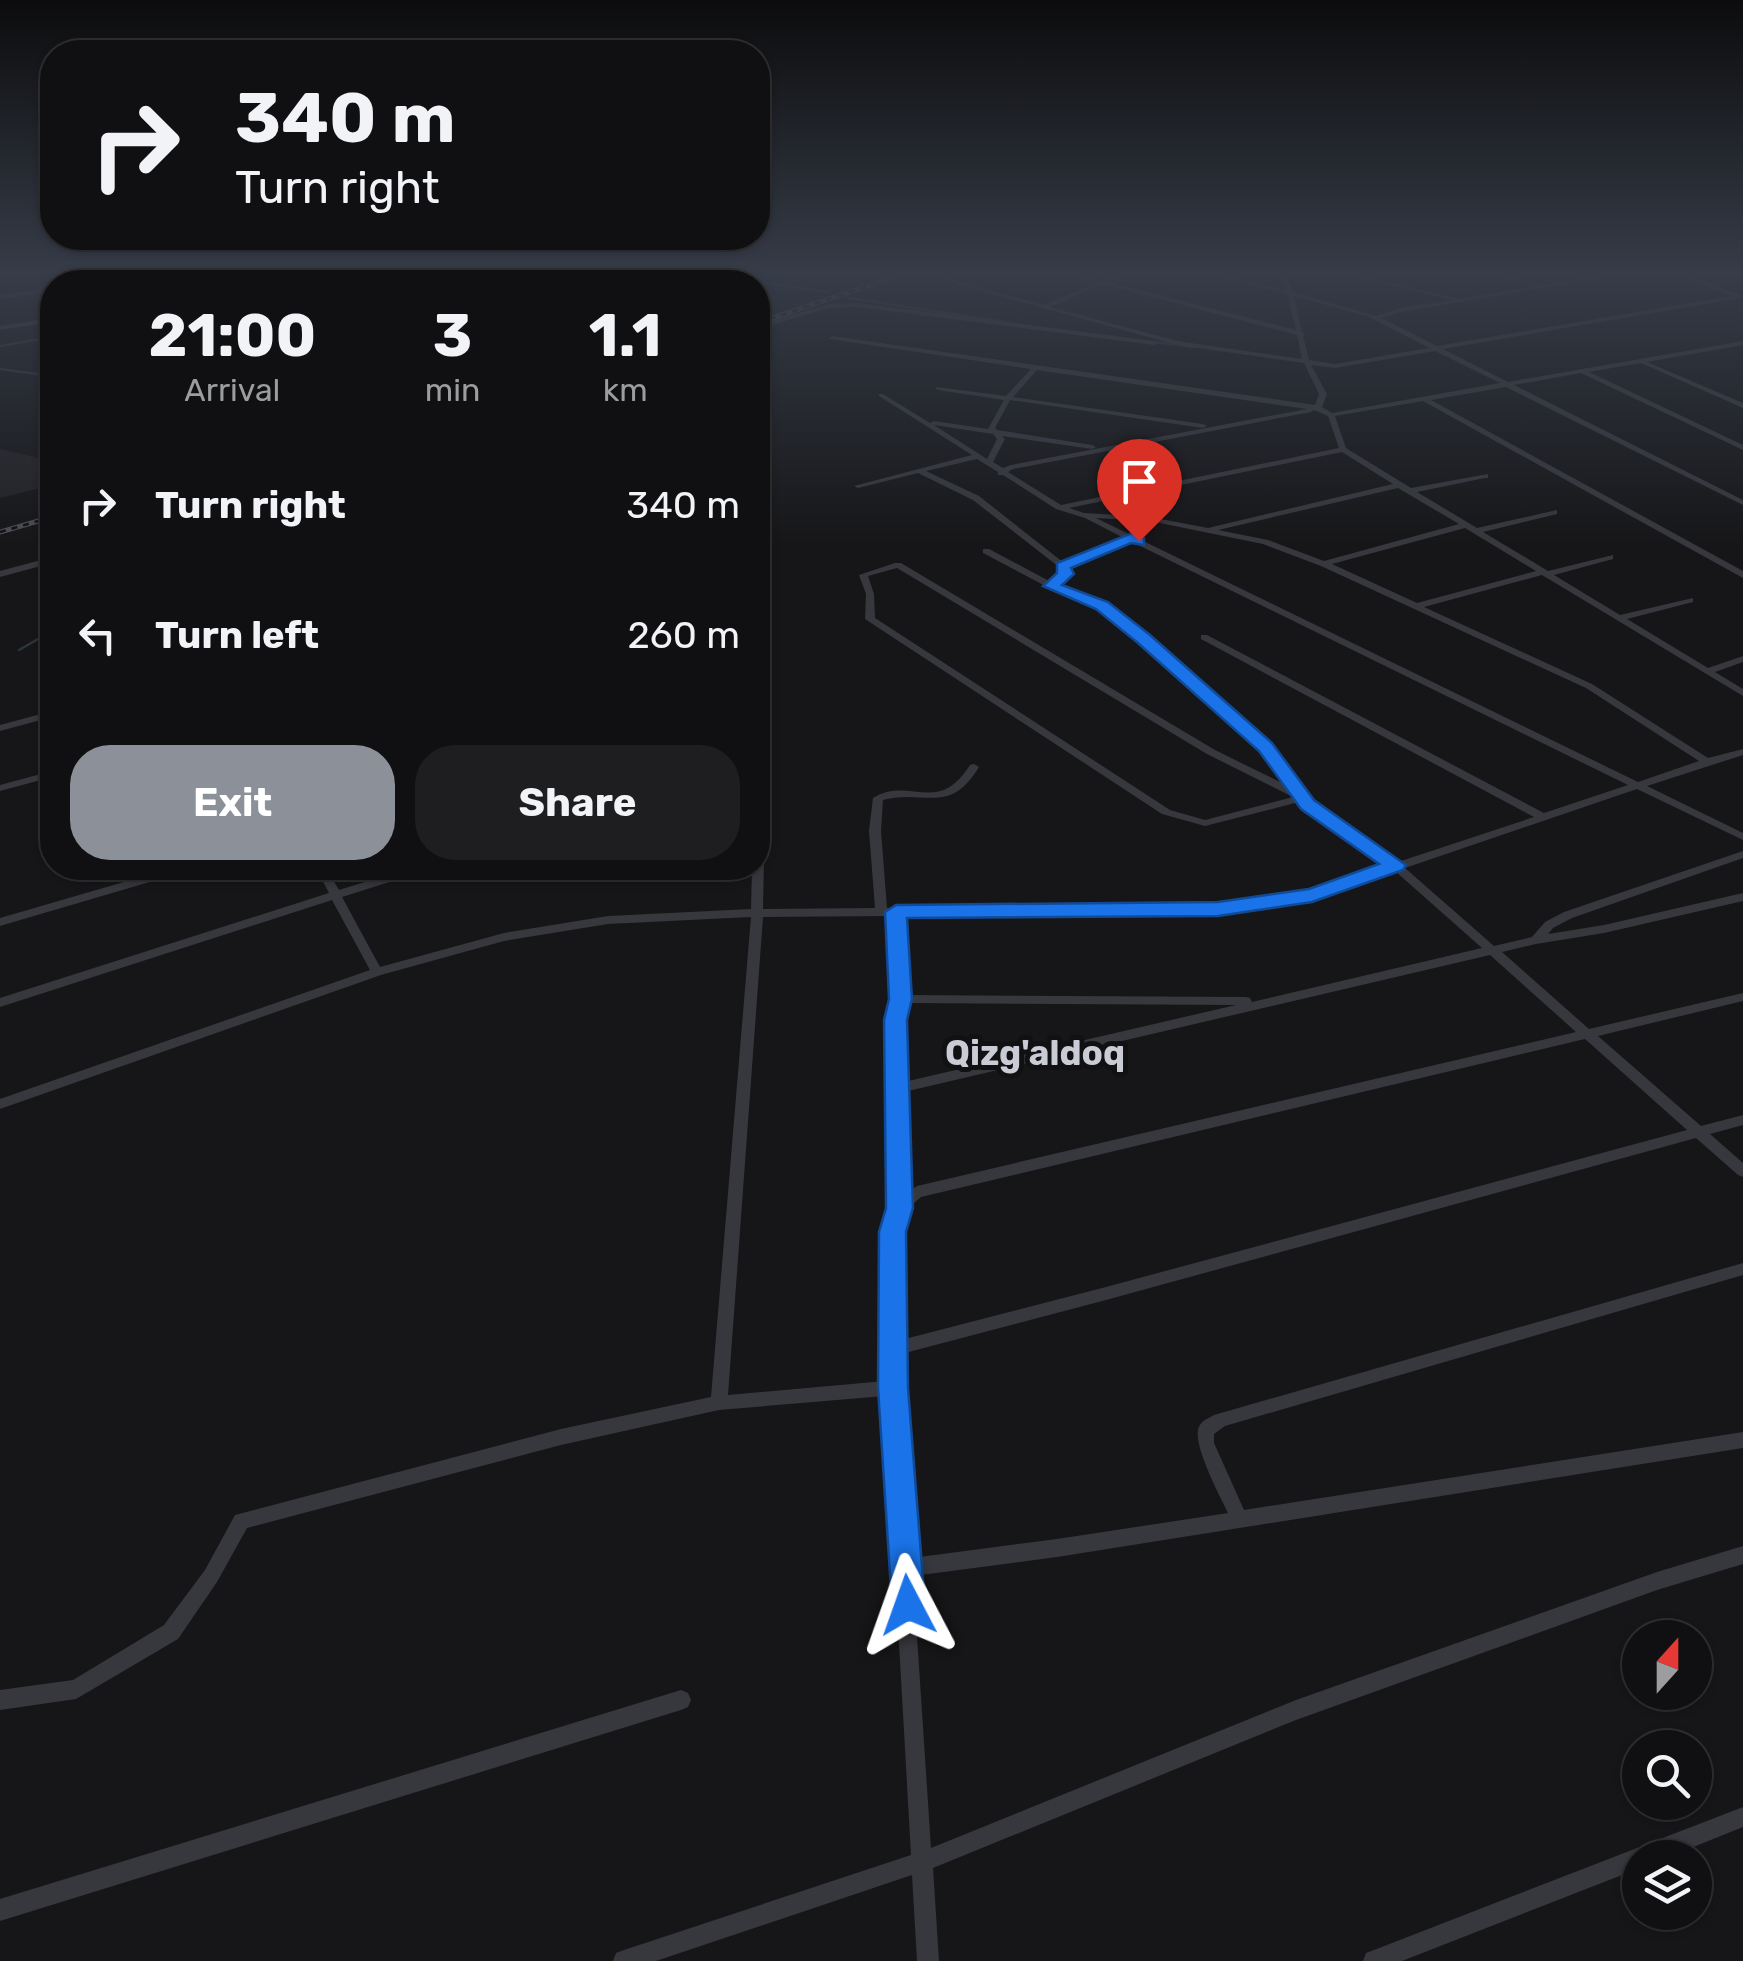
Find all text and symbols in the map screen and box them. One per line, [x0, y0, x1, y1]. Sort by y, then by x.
text: 340 m [235, 77, 456, 160]
icon: right [70, 80, 200, 210]
text: Turn right [235, 161, 439, 214]
text: 21:00 [148, 300, 316, 371]
text: 3 [433, 300, 472, 371]
text: 1.1 [589, 300, 662, 371]
text: Arrival [184, 371, 280, 409]
text: min [425, 371, 480, 409]
text: km [603, 371, 648, 409]
pin [1097, 439, 1182, 542]
icon: arrive [1112, 454, 1167, 509]
icon: right [70, 478, 125, 533]
text: Turn right [155, 482, 346, 528]
text: 340 m [626, 482, 740, 528]
icon: left [70, 608, 125, 663]
text: Turn left [155, 612, 319, 658]
text: 260 m [628, 612, 740, 658]
button: Exit [70, 745, 395, 860]
button: Share [415, 745, 740, 860]
district label: Qizg'aldoq [945, 1032, 1125, 1074]
position arrow [856, 1553, 960, 1657]
north arrow [1622, 1620, 1712, 1710]
map controls [1622, 1620, 1712, 1930]
button: search [1622, 1730, 1712, 1820]
button: layers [1622, 1840, 1712, 1930]

